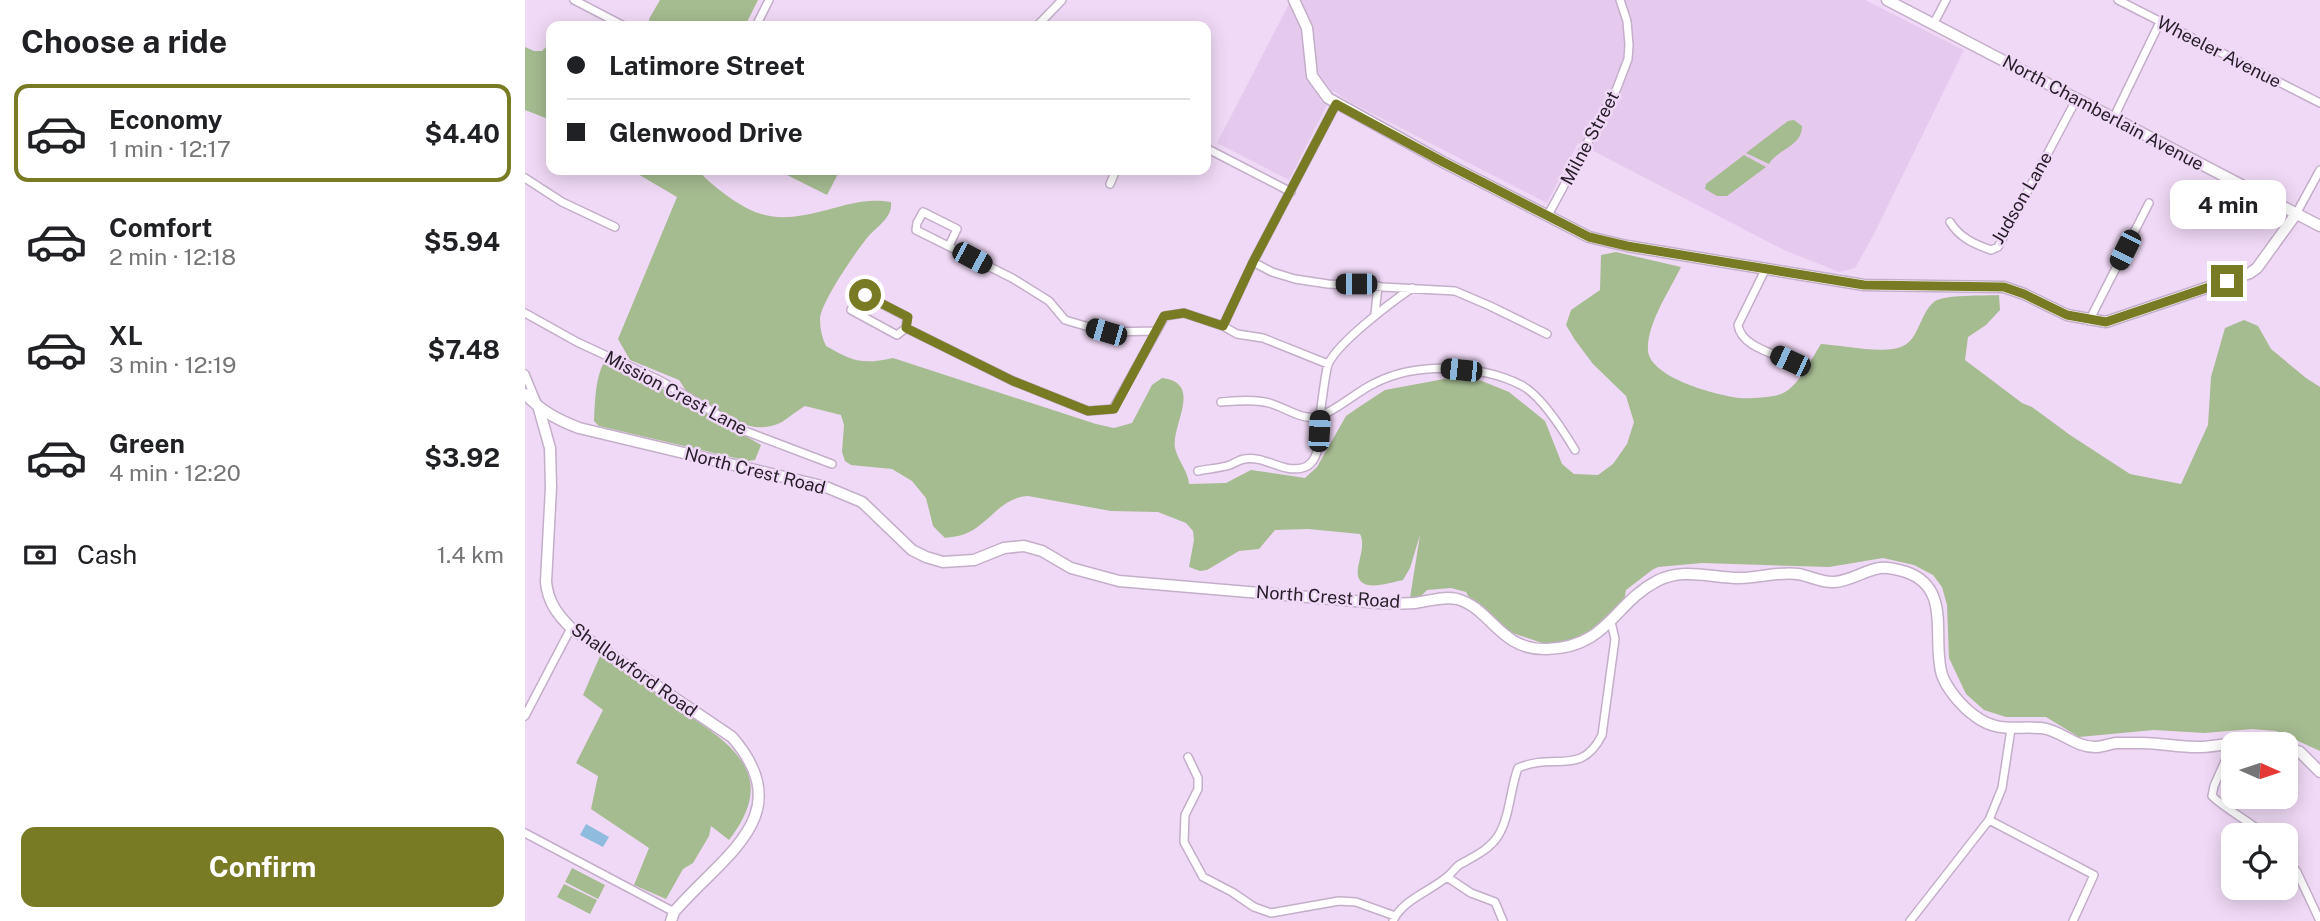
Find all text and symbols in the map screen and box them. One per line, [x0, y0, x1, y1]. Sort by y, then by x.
street label: Wheeler Avenue [2154, 11, 2285, 92]
text: Choose a ride [21, 23, 227, 60]
text: Latimore Street [609, 50, 805, 81]
street label: North Chamberlain Avenue [1999, 51, 2207, 175]
street label: Milne Street [1556, 87, 1623, 188]
icon: car [25, 102, 88, 165]
text: Economy [109, 104, 222, 135]
text: Glenwood Drive [609, 117, 803, 148]
text: $4.40 [425, 118, 500, 149]
text: 1 min · 12:17 [109, 135, 231, 162]
street label: Judson Lane [1987, 148, 2056, 248]
callout: 4 min [2169, 180, 2285, 229]
text: 4 min [2198, 191, 2258, 218]
icon: car [25, 210, 88, 273]
text: Comfort [109, 212, 212, 243]
text: $5.94 [424, 226, 500, 257]
car [2107, 227, 2144, 273]
car [949, 239, 996, 277]
text: 2 min · 12:18 [109, 243, 236, 270]
route end [2211, 265, 2243, 297]
car [1336, 274, 1378, 295]
route start [849, 279, 881, 311]
car [1083, 316, 1130, 348]
icon: car [25, 318, 88, 381]
text: XL [109, 320, 143, 351]
text: $7.48 [428, 334, 500, 365]
car [1767, 343, 1814, 379]
street label: Mission Crest Lane [601, 346, 751, 439]
text: 3 min · 12:19 [109, 351, 236, 378]
car [1440, 357, 1483, 383]
car [1308, 409, 1331, 453]
icon: car [25, 426, 88, 489]
text: Green [109, 428, 185, 459]
text: $3.92 [424, 442, 500, 473]
street label: North Crest Road [682, 443, 828, 498]
text: 4 min · 12:20 [109, 459, 241, 486]
icon: cash [21, 536, 59, 574]
text: Cash [77, 539, 137, 570]
text: 1.4 km [437, 541, 504, 568]
street label: North Crest Road [1255, 581, 1401, 612]
street label: Shallowford Road [567, 618, 701, 721]
north arrow [2221, 732, 2298, 808]
map controls [2221, 732, 2298, 900]
button: locate [2221, 823, 2298, 900]
button: Confirm [21, 827, 504, 907]

